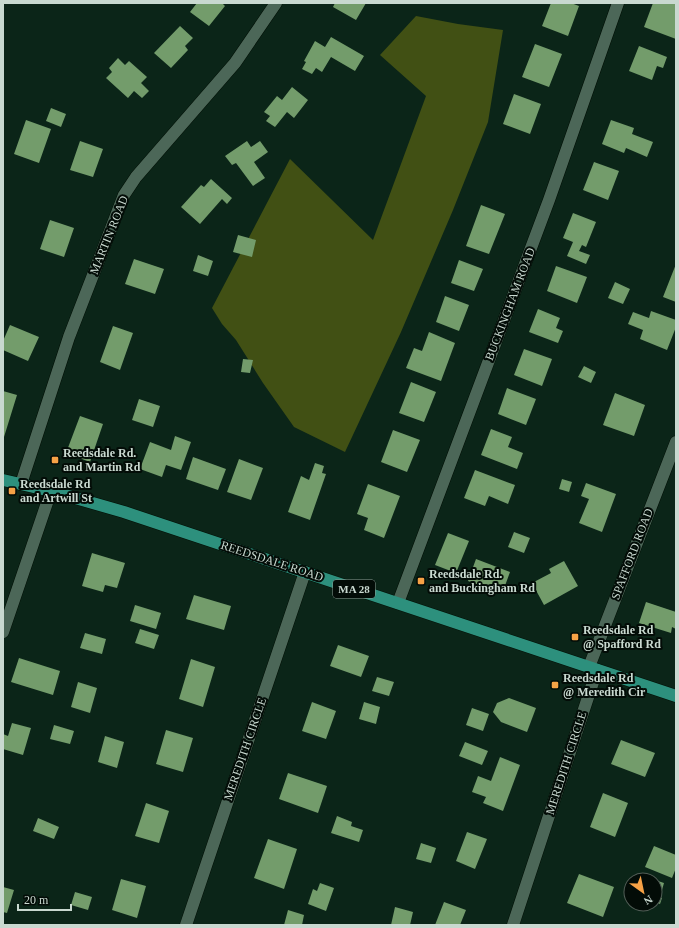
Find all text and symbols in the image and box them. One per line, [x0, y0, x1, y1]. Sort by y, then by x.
street label: MARTIN ROAD [87, 193, 131, 276]
street label: BUCKINGHAM ROAD [482, 245, 538, 362]
place label: Reedsdale Rd. and Martin Rd [63, 446, 141, 474]
marker: Reedsdale Rd. and Martin Rd [50, 455, 60, 465]
place label: Reedsdale Rd and Artwill St [20, 477, 92, 505]
marker: Reedsdale Rd and Artwill St [7, 486, 17, 496]
street label: SPAFFORD ROAD [608, 506, 656, 602]
street label: REEDSDALE ROAD [219, 538, 325, 584]
place label: Reedsdale Rd. and Buckingham Rd [429, 567, 535, 595]
marker: Reedsdale Rd. and Buckingham Rd [416, 576, 426, 586]
road number: MA 28 [333, 580, 375, 598]
place label: Reedsdale Rd @ Spafford Rd [583, 623, 661, 651]
marker: Reedsdale Rd @ Spafford Rd [570, 632, 580, 642]
place label: Reedsdale Rd @ Meredith Cir [563, 671, 646, 699]
marker: Reedsdale Rd @ Meredith Cir [550, 680, 560, 690]
street label: MEREDITH CIRCLE [221, 696, 269, 802]
street label: MEREDITH CIRCLE [543, 710, 589, 816]
north arrow [623, 872, 663, 912]
scale bar [18, 886, 71, 912]
text: 20 m [24, 893, 49, 907]
text: N [642, 893, 655, 908]

